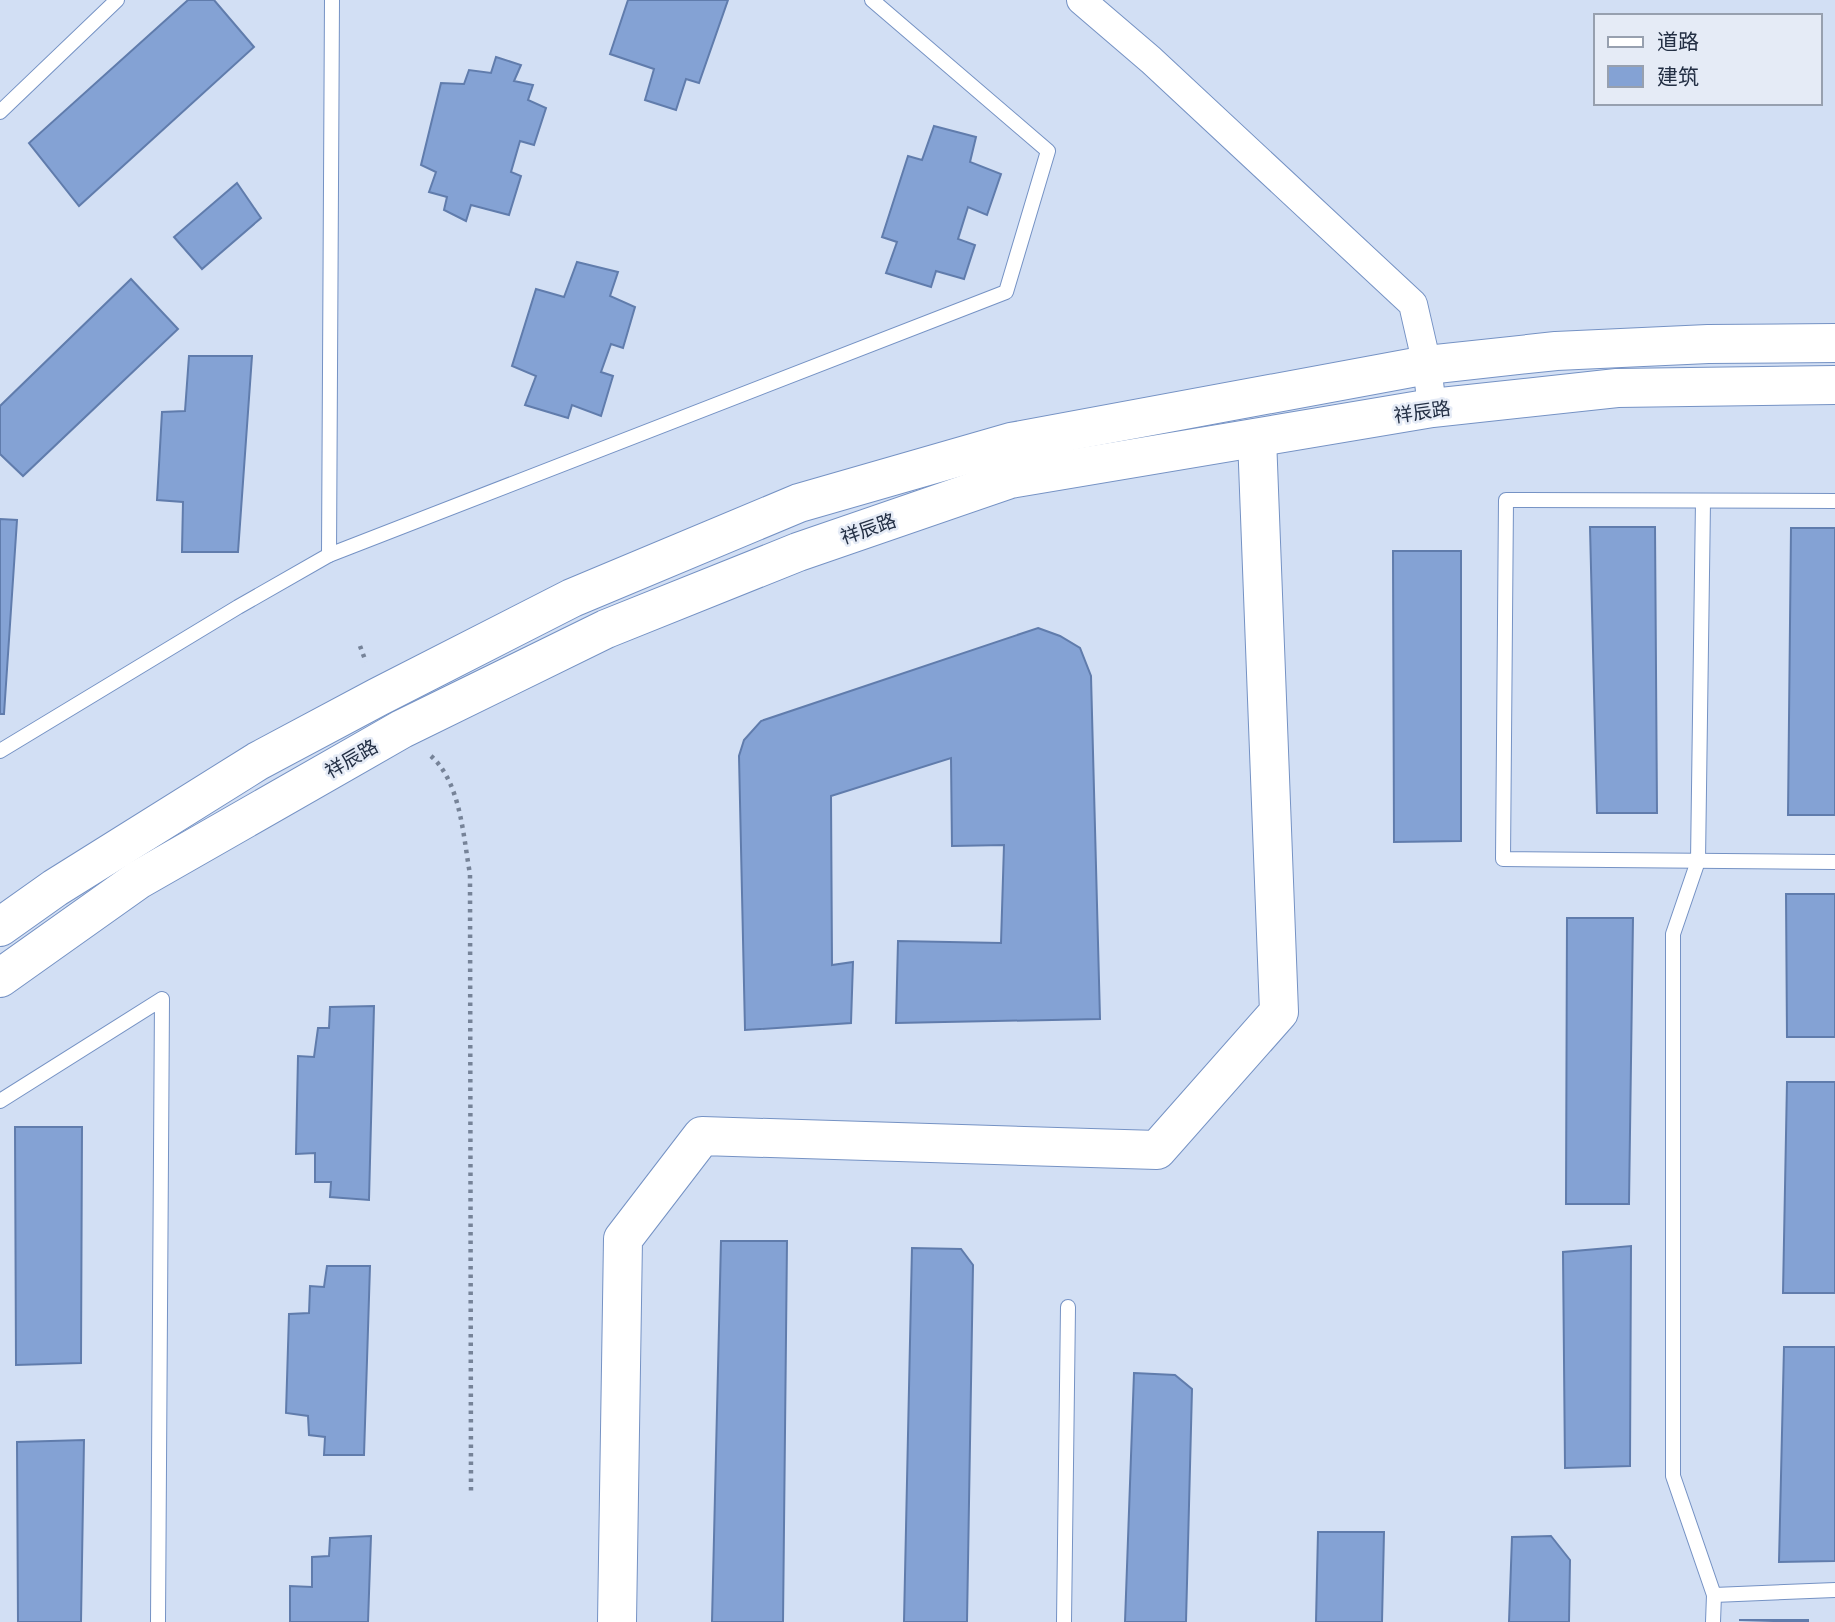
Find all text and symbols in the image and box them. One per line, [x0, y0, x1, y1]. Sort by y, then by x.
legend [1594, 14, 1821, 105]
text: 道路 [1657, 28, 1699, 54]
text: 建筑 [1657, 63, 1699, 89]
street label: 祥辰路 [1392, 396, 1452, 426]
street label: 祥辰路 [837, 508, 899, 548]
street label: 祥辰路 [321, 734, 381, 782]

